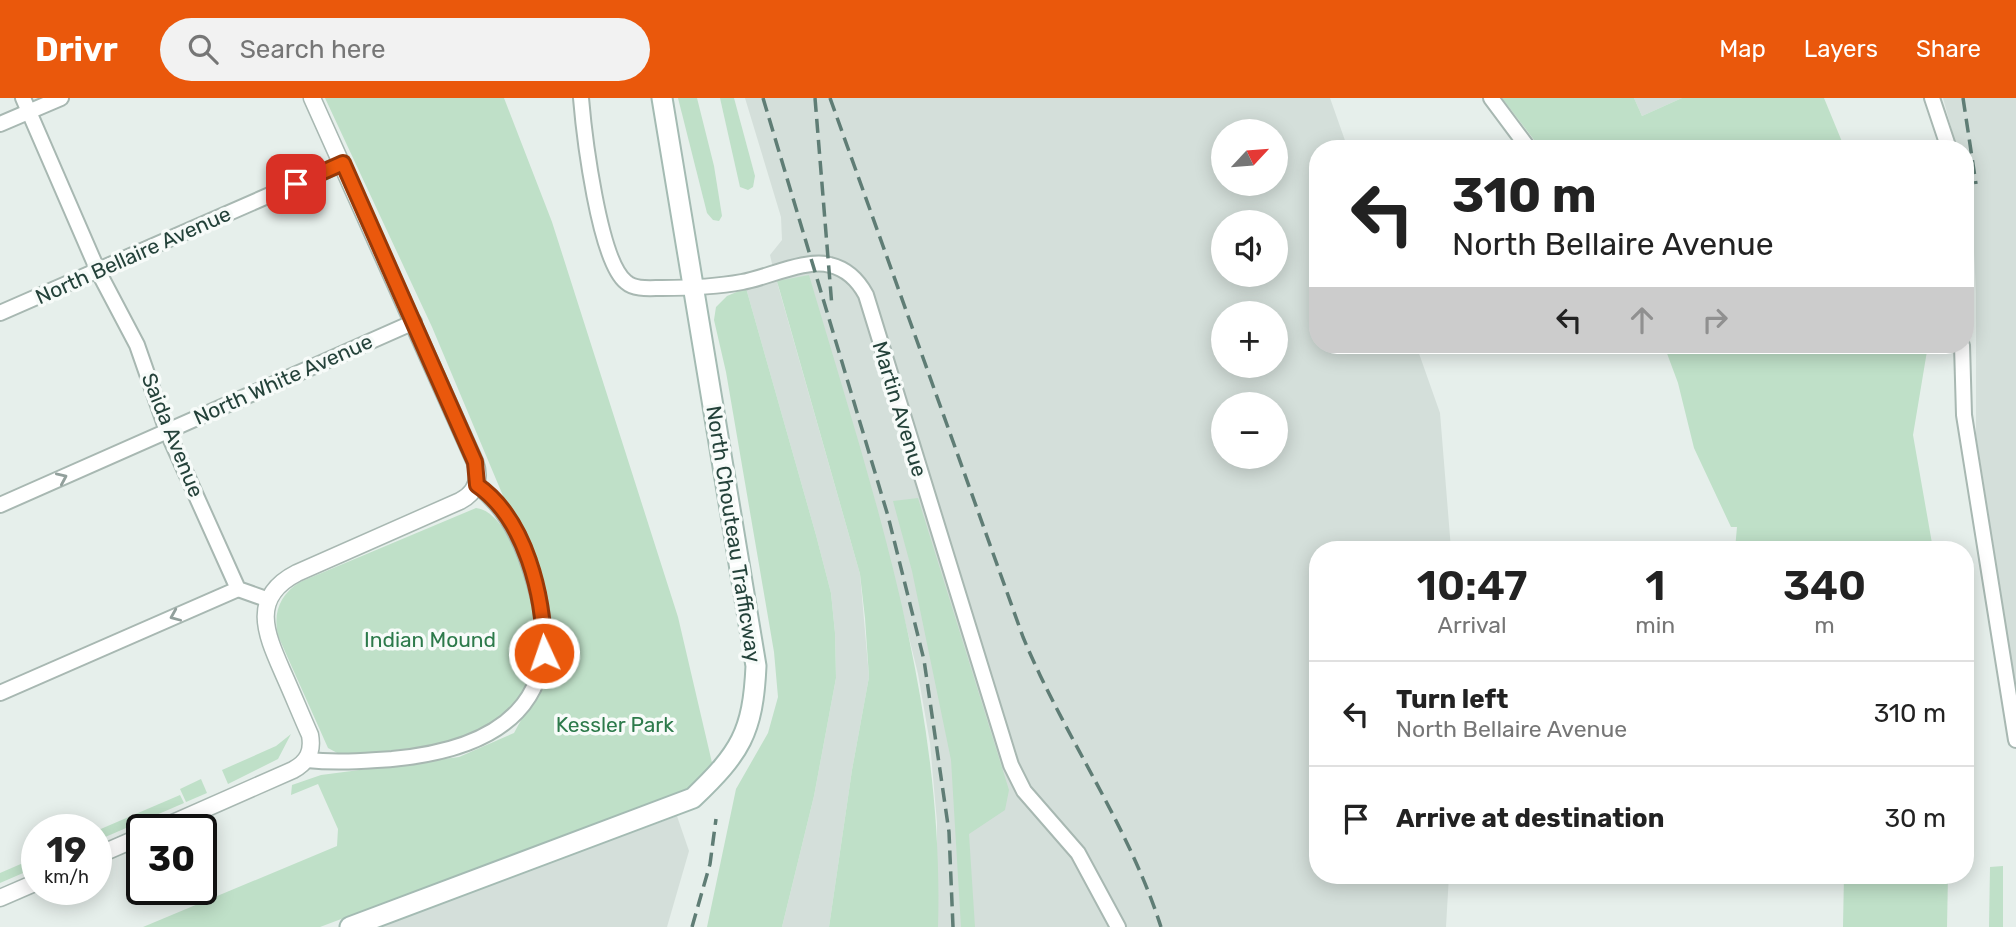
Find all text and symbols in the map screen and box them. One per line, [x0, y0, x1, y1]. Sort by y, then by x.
search box [160, 18, 650, 81]
text: Drivr [35, 30, 118, 69]
icon: search [184, 30, 222, 68]
text: Search here [240, 34, 386, 65]
text: Map [1719, 35, 1766, 63]
text: Layers [1804, 35, 1878, 63]
text: Share [1916, 35, 1981, 63]
north arrow [1211, 119, 1288, 196]
map controls [1211, 119, 1288, 469]
pin [266, 154, 326, 214]
icon: arrive [277, 165, 315, 203]
text: 310 m [1452, 166, 1597, 224]
icon: left [1337, 168, 1428, 259]
street label: North Bellaire Avenue [31, 201, 235, 309]
button: sound [1211, 210, 1288, 287]
text: North Bellaire Avenue [1452, 225, 1774, 263]
button: + [1211, 301, 1288, 378]
icon: left [1550, 301, 1588, 339]
icon: ahead [1623, 301, 1661, 339]
icon: right [1696, 301, 1734, 339]
street label: North White Avenue [190, 328, 376, 430]
street label: Martin Avenue [868, 338, 932, 480]
street label: Saida Avenue [137, 369, 209, 501]
button: − [1211, 392, 1288, 469]
street label: North Chouteau Trafficway [701, 404, 767, 665]
one-way arrow [55, 472, 67, 486]
text: 10:47 [1417, 561, 1527, 611]
text: 1 [1645, 561, 1665, 611]
text: 340 [1783, 561, 1866, 611]
one-way arrow [170, 608, 182, 622]
text: Arrival [1438, 611, 1507, 639]
text: min [1635, 611, 1675, 639]
text: m [1814, 611, 1835, 639]
position arrow [507, 616, 581, 690]
park label: Indian Mound [364, 627, 496, 652]
text: Turn left [1396, 684, 1508, 715]
icon: left [1337, 695, 1375, 733]
text: 310 m [1874, 698, 1946, 729]
park label: Kessler Park [556, 712, 674, 737]
text: North Bellaire Avenue [1396, 715, 1627, 743]
icon: arrive [1337, 800, 1375, 838]
text: Arrive at destination [1396, 803, 1664, 834]
text: 30 m [1884, 803, 1946, 834]
speed limit sign: 30 [126, 814, 217, 905]
text: 19 [47, 829, 86, 871]
text: km/h [44, 866, 89, 888]

